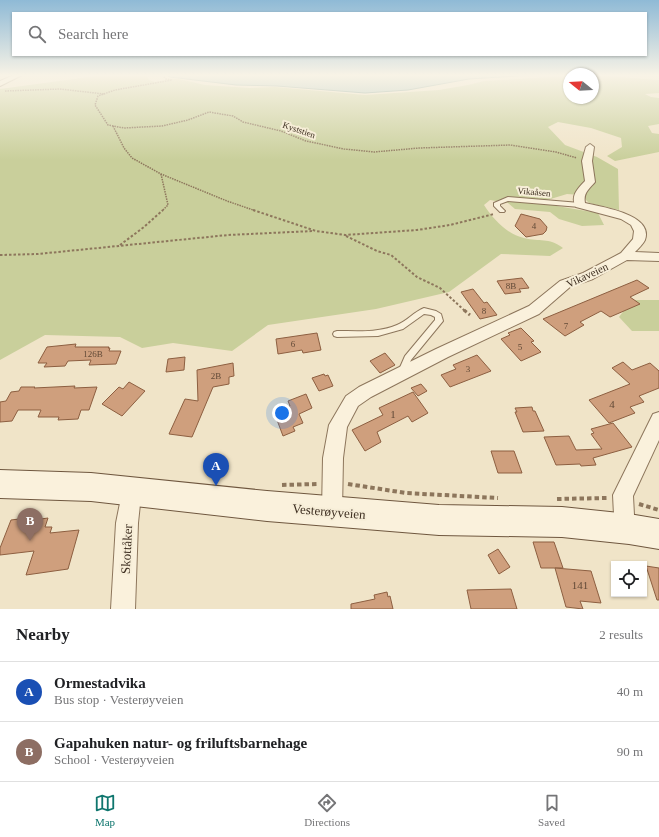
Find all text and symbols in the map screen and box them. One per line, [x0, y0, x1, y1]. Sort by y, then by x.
search box [12, 12, 647, 56]
icon: search [26, 23, 48, 45]
text: Search here [58, 26, 128, 42]
north arrow [563, 68, 599, 104]
street label: Kyststien [281, 120, 317, 140]
street label: Vikaåsen [517, 186, 551, 198]
house number: 4 [532, 221, 537, 231]
street label: Vikaveien [564, 260, 610, 290]
house number: 8B [506, 281, 516, 291]
house number: 8 [482, 306, 487, 316]
house number: 7 [564, 321, 569, 331]
house number: 6 [291, 339, 296, 349]
house number: 5 [518, 342, 523, 352]
house number: 126B [83, 349, 103, 359]
house number: 3 [466, 364, 471, 374]
house number: 2B [211, 371, 221, 381]
house number: 4 [609, 398, 615, 410]
your location [272, 403, 292, 423]
house number: 1 [390, 408, 396, 420]
pin: A [203, 453, 229, 486]
street label: Vesterøyveien [292, 501, 367, 522]
pin: B [17, 508, 43, 541]
street label: Skottåker [118, 523, 135, 574]
map controls [611, 561, 647, 597]
button: locate [611, 561, 647, 597]
house number: 141 [572, 579, 588, 591]
text: Nearby [16, 625, 70, 644]
text: 2 results [599, 627, 643, 642]
text: Ormestadvika [54, 675, 146, 691]
text: A [24, 684, 34, 699]
text: 40 m [617, 684, 643, 699]
text: Bus stop · Vesterøyveien [54, 692, 183, 707]
text: Gapahuken natur- og friluftsbarnehage [54, 735, 307, 751]
text: B [25, 744, 33, 759]
text: 90 m [617, 744, 643, 759]
text: School · Vesterøyveien [54, 752, 174, 767]
tab: Map [94, 792, 116, 828]
tab: Directions [304, 792, 350, 828]
tab: Saved [538, 792, 565, 828]

